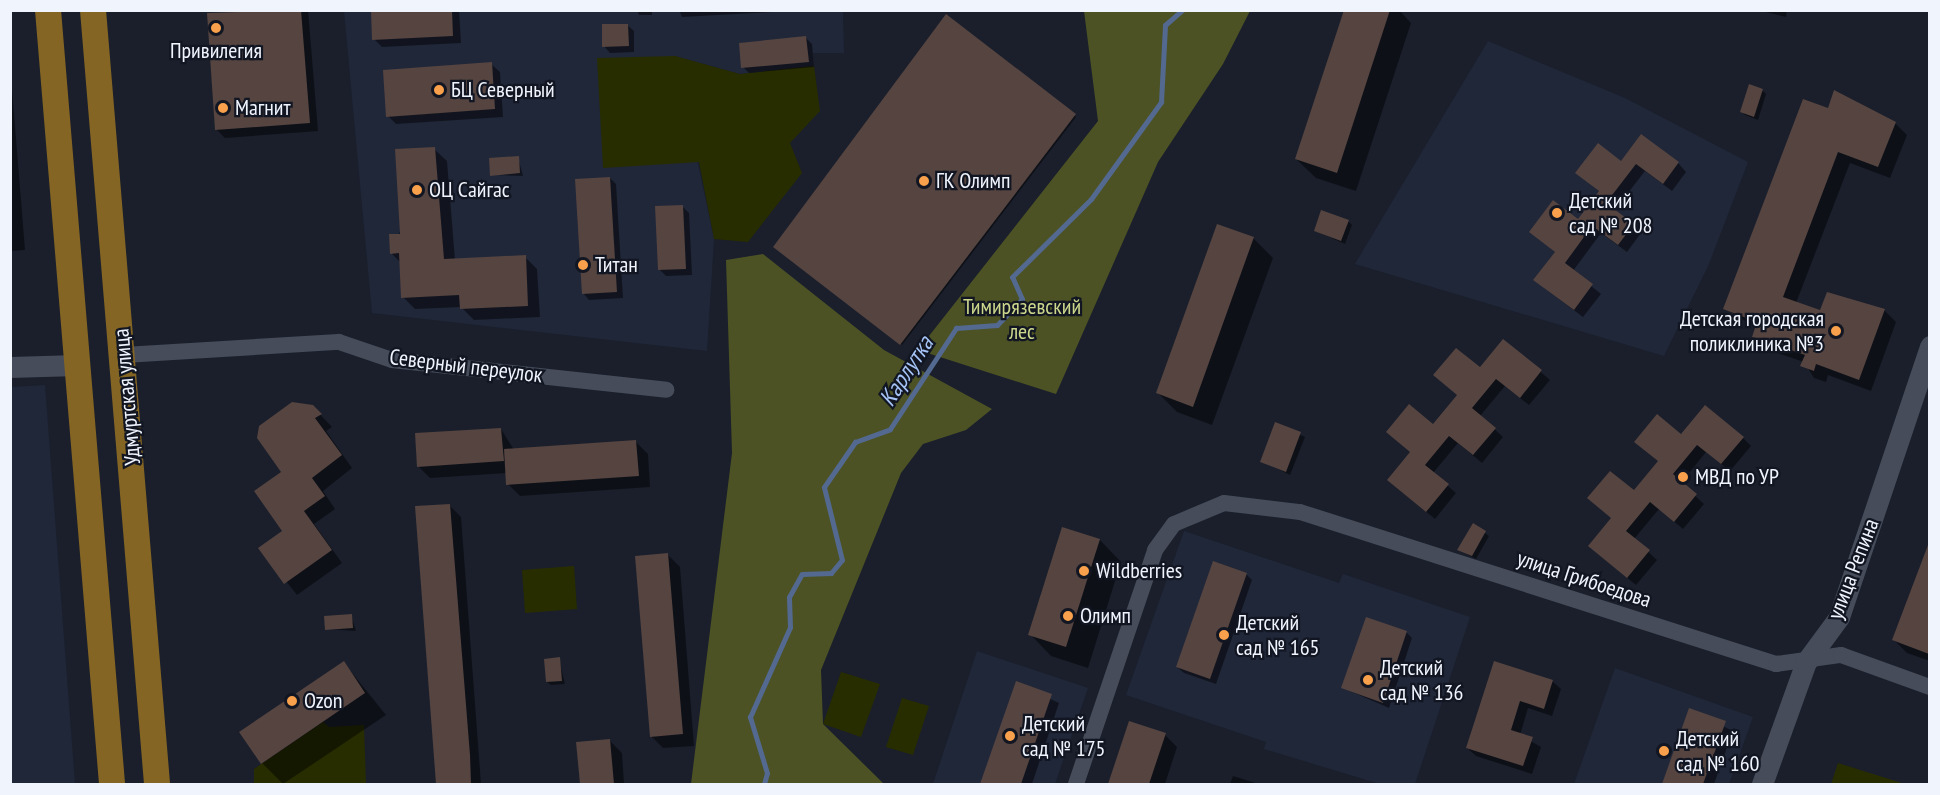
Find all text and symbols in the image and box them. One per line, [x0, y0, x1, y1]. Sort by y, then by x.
marker: Привилегия [209, 21, 223, 35]
place label: Привилегия [170, 38, 262, 64]
place label: БЦ Северный [451, 77, 555, 103]
marker: БЦ Северный [432, 83, 446, 97]
place label: Магнит [235, 95, 291, 121]
marker: Магнит [216, 101, 230, 115]
place label: ГК Олимп [936, 168, 1010, 194]
marker: ГК Олимп [917, 174, 931, 188]
place label: ОЦ Сайгас [429, 177, 510, 203]
marker: ОЦ Сайгас [410, 183, 424, 197]
place label: Детский сад № 208 [1569, 187, 1652, 238]
marker: Детский сад № 208 [1550, 206, 1564, 220]
place label: Титан [595, 252, 638, 278]
marker: Титан [576, 258, 590, 272]
park label: Тимирязевский лес [963, 293, 1081, 344]
place label: Детская городская поликлиника №3 [1680, 305, 1824, 356]
marker: Детская городская поликлиника №3 [1829, 324, 1843, 338]
street label: Удмуртская улица [108, 328, 146, 466]
water label: Карлутка [873, 331, 939, 411]
street label: Северный переулок [388, 344, 544, 388]
place label: МВД по УР [1695, 464, 1779, 490]
marker: МВД по УР [1676, 470, 1690, 484]
street label: улица Репина [1822, 515, 1884, 623]
street label: улица Грибоедова [1514, 545, 1654, 613]
place label: Wildberries [1096, 558, 1182, 584]
marker: Wildberries [1077, 564, 1091, 578]
place label: Олимп [1080, 603, 1131, 629]
marker: Олимп [1061, 609, 1075, 623]
place label: Детский сад № 165 [1236, 609, 1319, 660]
marker: Детский сад № 165 [1217, 628, 1231, 642]
place label: Детский сад № 136 [1380, 654, 1463, 706]
marker: Детский сад № 136 [1361, 673, 1375, 687]
place label: Ozon [304, 688, 343, 714]
marker: Ozon [285, 694, 299, 708]
place label: Детский сад № 175 [1022, 710, 1105, 762]
place label: Детский сад № 160 [1676, 725, 1759, 776]
marker: Детский сад № 175 [1003, 729, 1017, 743]
marker: Детский сад № 160 [1657, 744, 1671, 758]

